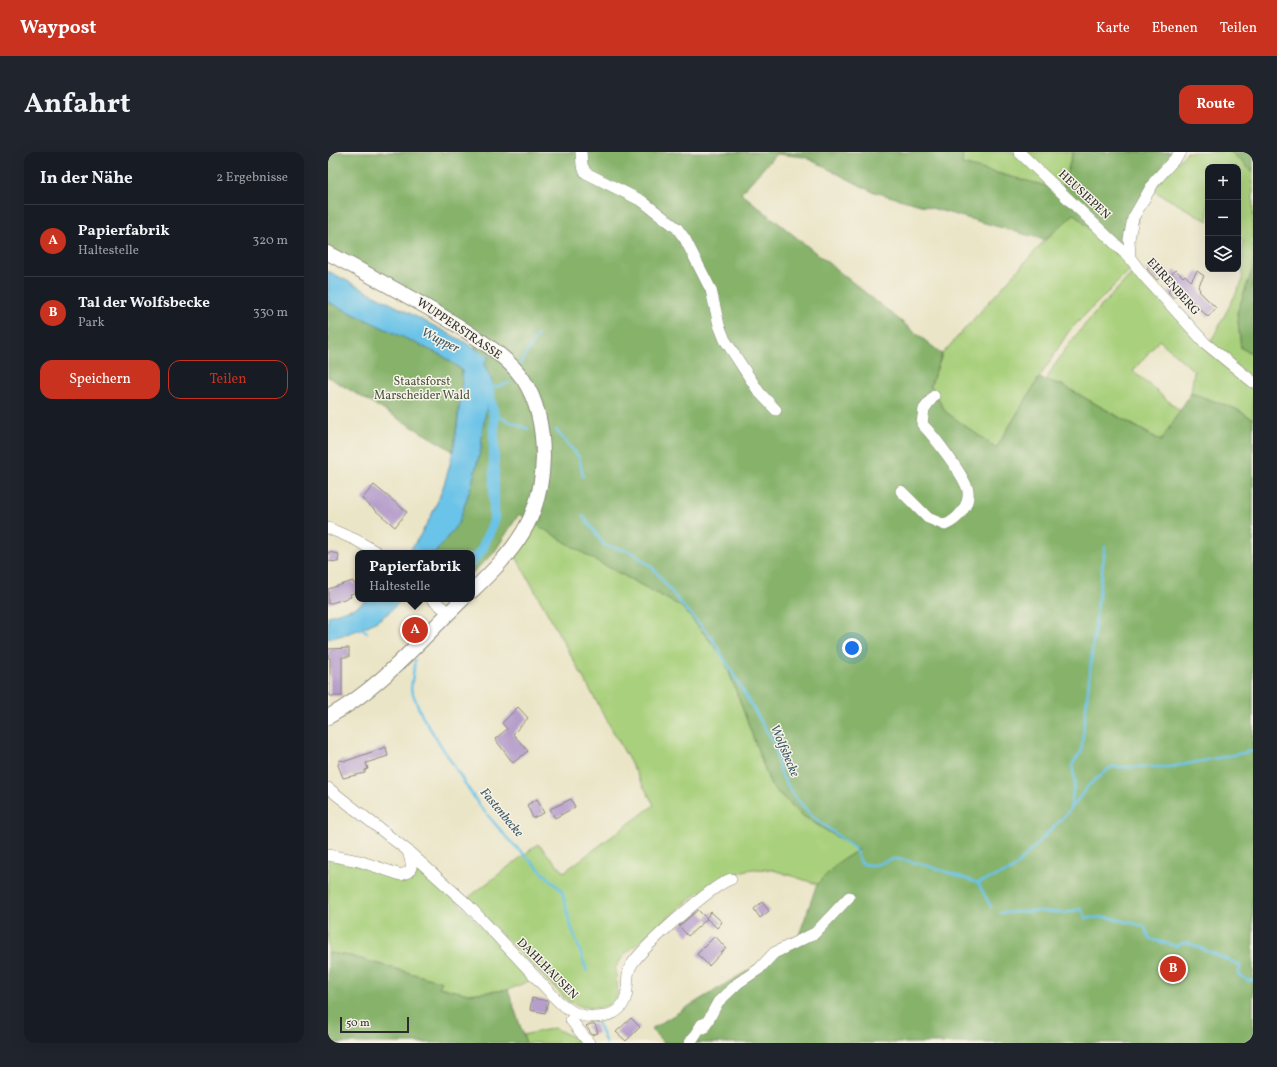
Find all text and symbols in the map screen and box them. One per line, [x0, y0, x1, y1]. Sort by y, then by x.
text: Waypost [20, 15, 96, 41]
text: Karte [1096, 19, 1130, 38]
text: Ebenen [1152, 19, 1198, 38]
text: Teilen [1220, 19, 1257, 38]
text: Anfahrt [24, 85, 131, 124]
button: Route [1179, 85, 1253, 124]
map controls [1205, 164, 1241, 272]
button: + [1205, 164, 1241, 200]
text: In der Nähe [40, 167, 133, 190]
street label: HEUSIEPEN [1055, 167, 1113, 223]
text: 2 Ergebnisse [216, 169, 288, 187]
button: − [1205, 200, 1241, 236]
text: Papierfabrik [78, 221, 170, 242]
text: A [48, 232, 58, 250]
text: 320 m [253, 232, 288, 250]
button: layers [1205, 236, 1241, 272]
text: Haltestelle [78, 242, 139, 260]
street label: EHRENBERG [1143, 255, 1203, 319]
text: Tal der Wolfsbecke [78, 293, 210, 314]
street label: WUPPERSTRASSE [413, 295, 505, 363]
text: B [49, 304, 57, 322]
text: 330 m [253, 304, 288, 322]
text: Park [78, 314, 105, 332]
water label: Wupper [418, 324, 462, 358]
button: Speichern [40, 360, 160, 399]
button: Teilen [168, 360, 288, 399]
park label: Staatsforst Marscheider Wald [374, 374, 470, 404]
popup [355, 550, 475, 602]
text: Papierfabrik [369, 557, 461, 578]
text: Haltestelle [369, 578, 430, 596]
pin: A [402, 615, 428, 645]
your location [842, 638, 862, 658]
water label: Wolfsbecke [765, 722, 803, 780]
water label: Fastenbecke [475, 785, 527, 842]
street label: DAHLHAUSEN [513, 935, 581, 1003]
pin: B [1160, 954, 1186, 984]
scale bar [340, 1015, 409, 1034]
text: 50 m [346, 1016, 370, 1031]

